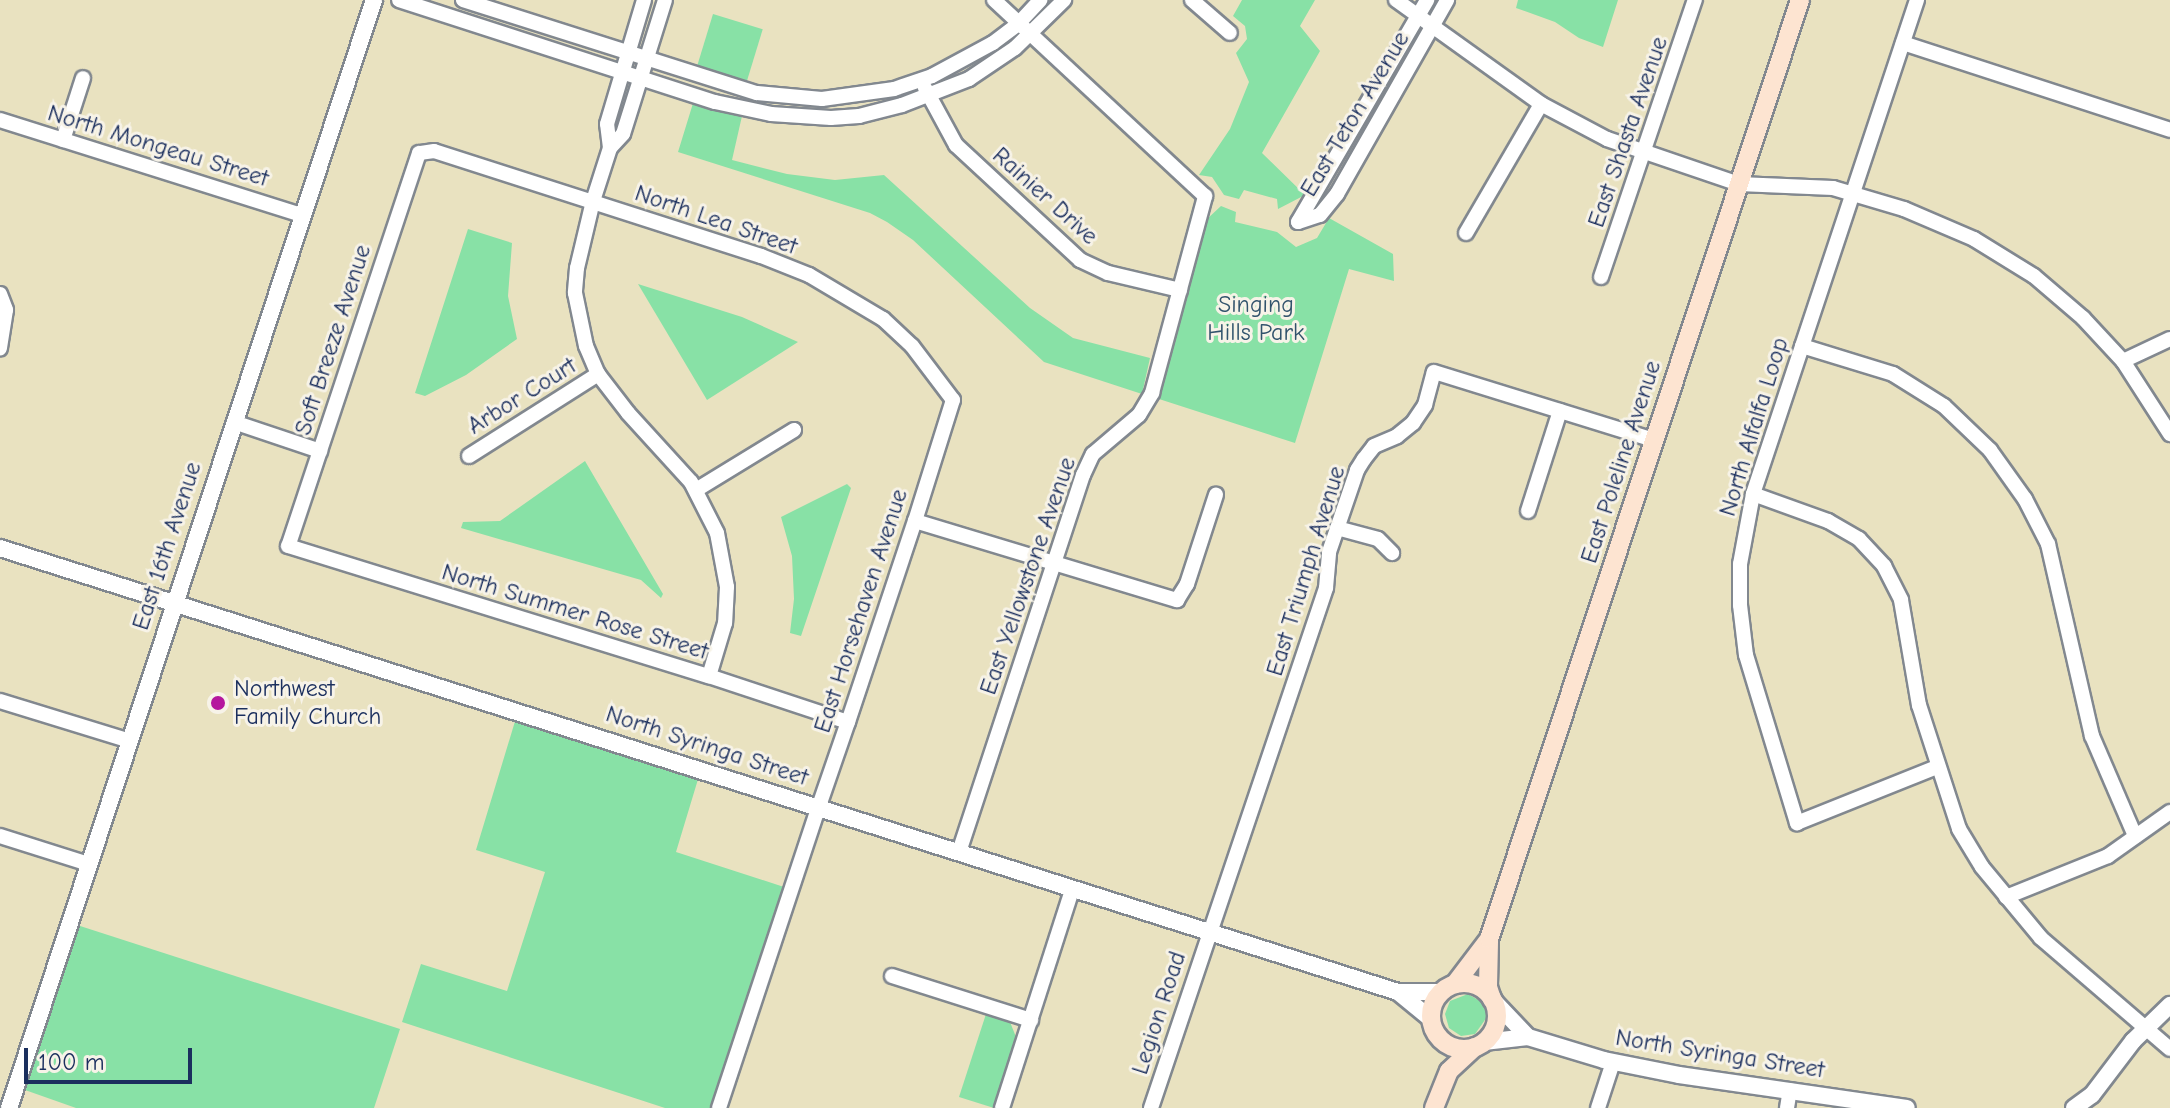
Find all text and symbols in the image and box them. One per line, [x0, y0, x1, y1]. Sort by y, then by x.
street label: East Teton Avenue [1294, 26, 1416, 202]
street label: East Shasta Avenue [1582, 33, 1674, 231]
street label: North Mongeau Street [44, 99, 272, 193]
street label: Rainier Drive [986, 141, 1104, 251]
street label: North Lea Street [631, 179, 801, 261]
street label: Soft Breeze Avenue [289, 241, 377, 439]
park label: Singing Hills Park [1207, 291, 1305, 347]
street label: North Alfalfa Loop [1713, 334, 1795, 520]
street label: Arbor Court [462, 351, 582, 441]
street label: East Poleline Avenue [1575, 357, 1667, 567]
street label: East Yellowstone Avenue [974, 454, 1082, 698]
street label: East 16th Avenue [126, 458, 208, 634]
street label: East Triumph Avenue [1260, 463, 1352, 679]
street label: East Horsehaven Avenue [808, 486, 914, 736]
street label: North Summer Rose Street [438, 558, 712, 666]
place label: Northwest Family Church [234, 675, 381, 731]
marker: Northwest Family Church [209, 694, 227, 712]
street label: North Syringa Street [602, 700, 812, 792]
street label: Legion Road [1126, 948, 1192, 1078]
street label: North Syringa Street [1613, 1023, 1827, 1085]
scale bar [28, 1032, 196, 1082]
text: 100 m [38, 1048, 105, 1076]

